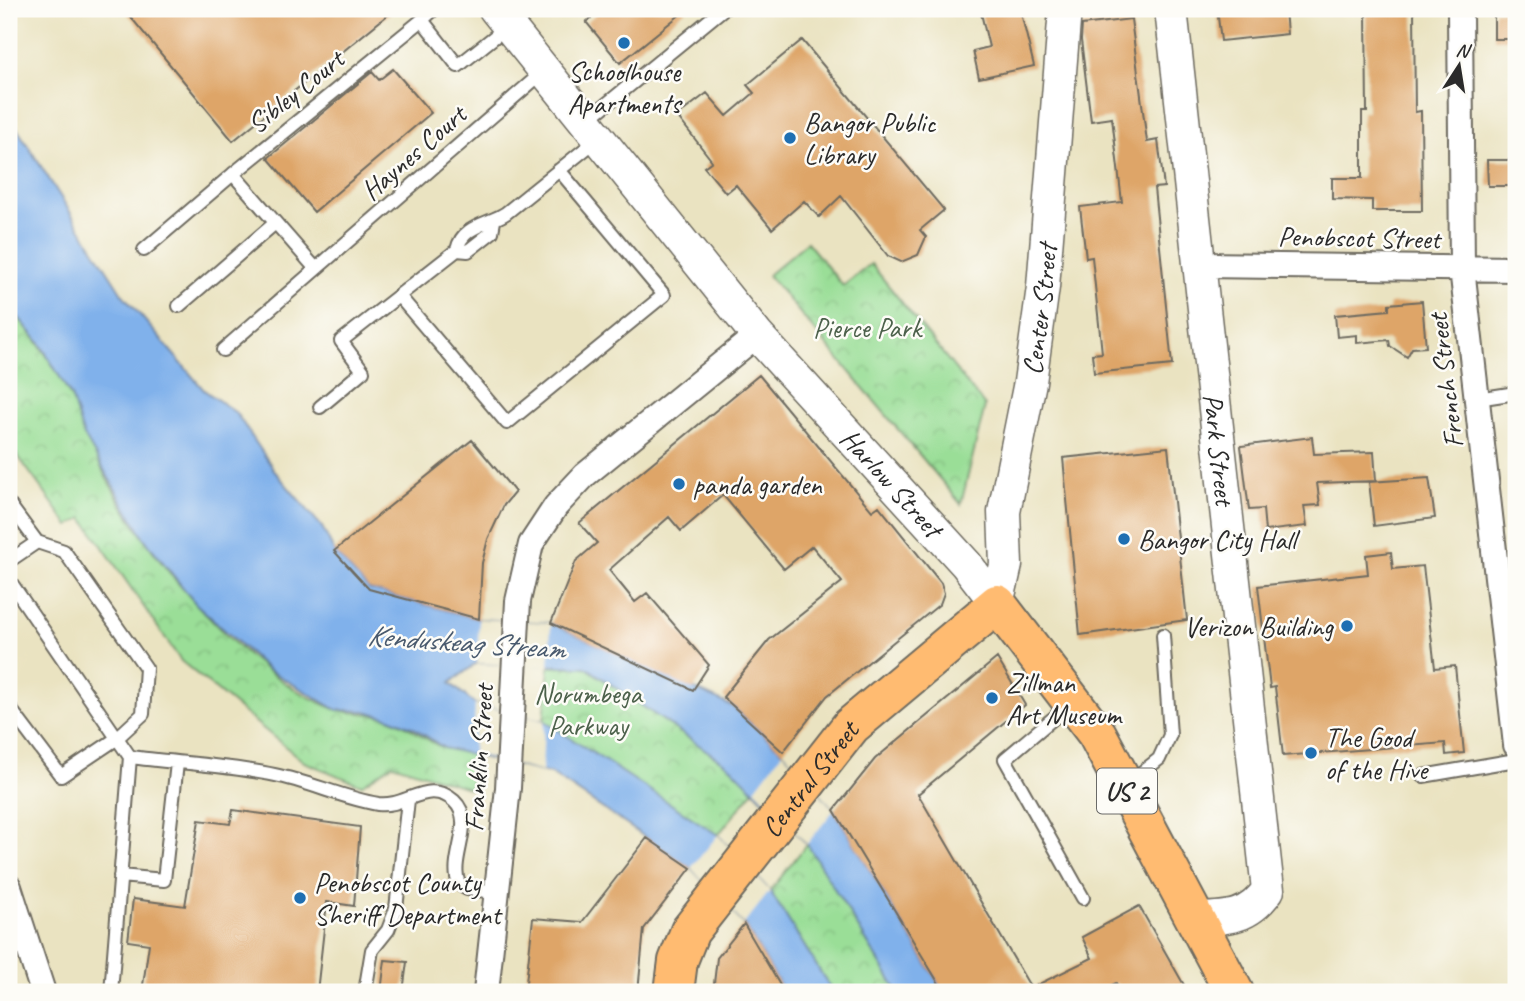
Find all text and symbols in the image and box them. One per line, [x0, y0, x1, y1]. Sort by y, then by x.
north arrow [1424, 32, 1494, 102]
marker: Schoolhouse Apartments [616, 35, 632, 51]
text: N [1454, 37, 1474, 64]
street label: Sibley Court [240, 40, 353, 141]
place label: Schoolhouse Apartments [568, 54, 683, 121]
street label: Haynes Court [354, 95, 475, 208]
place label: Bangor Public Library [804, 105, 937, 172]
marker: Bangor Public Library [782, 130, 798, 146]
street label: Penobscot Street [1278, 219, 1443, 256]
street label: Center Street [1014, 239, 1065, 377]
street label: French Street [1420, 309, 1471, 450]
park label: Pierce Park [813, 310, 924, 345]
street label: Park Street [1195, 392, 1243, 510]
street label: Harlow Street [833, 421, 952, 547]
place label: panda garden [693, 467, 823, 502]
marker: panda garden [671, 476, 687, 492]
place label: Bangor City Hall [1138, 522, 1301, 557]
marker: Bangor City Hall [1116, 531, 1132, 547]
place label: Verizon Building [1184, 609, 1334, 644]
water label: Kenduskeag Stream [366, 616, 569, 668]
marker: Verizon Building [1339, 618, 1355, 634]
place label: Zillman Art Museum [1006, 665, 1123, 732]
park label: Norumbega Parkway [534, 676, 644, 743]
street label: Franklin Street [456, 681, 501, 833]
marker: Zillman Art Museum [984, 690, 1000, 706]
street label: Central Street [754, 712, 868, 844]
place label: The Good of the Hive [1325, 720, 1429, 787]
marker: The Good of the Hive [1303, 745, 1319, 761]
road number: US 2 [1097, 768, 1157, 814]
place label: Penobscot County Sheriff Department [314, 865, 503, 932]
marker: Penobscot County Sheriff Department [292, 890, 308, 906]

